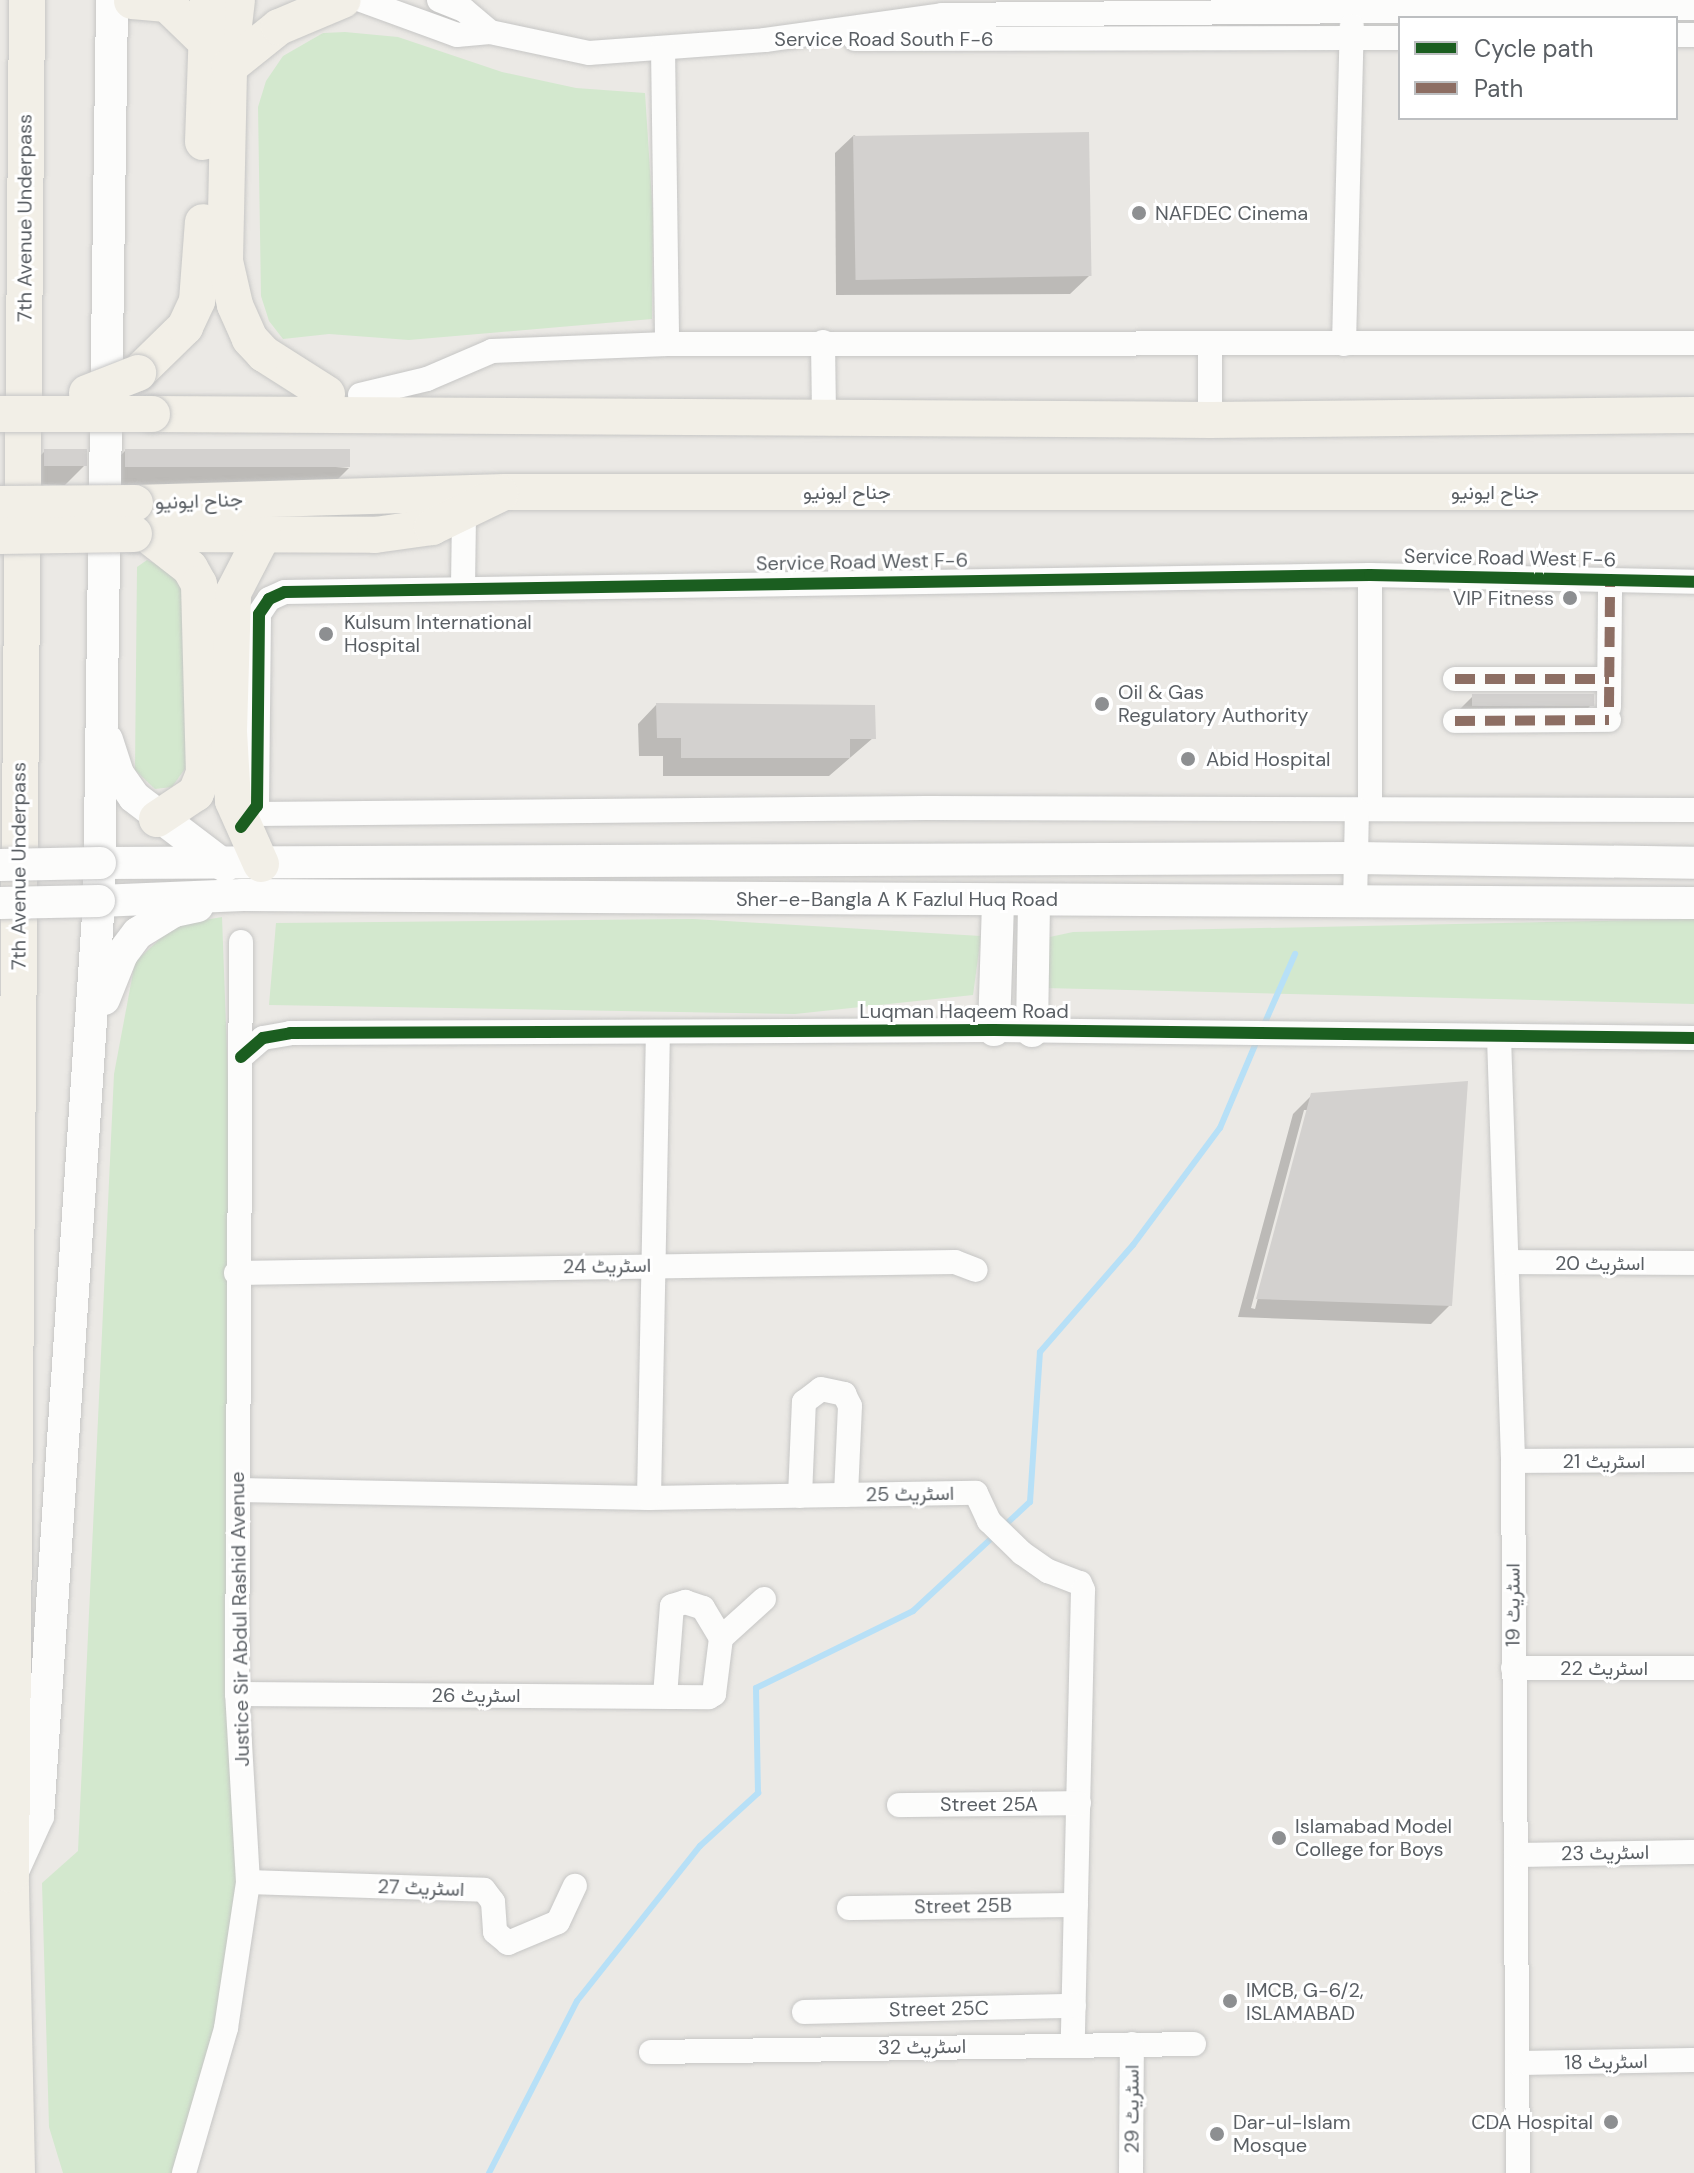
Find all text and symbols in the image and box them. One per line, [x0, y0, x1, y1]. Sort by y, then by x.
legend [1398, 16, 1678, 120]
street label: Service Road South F-6 [774, 27, 994, 51]
text: Cycle path [1474, 33, 1593, 64]
text: Path [1474, 73, 1523, 104]
street label: 7th Avenue Underpass [13, 114, 37, 322]
place label: NAFDEC Cinema [1155, 201, 1308, 225]
marker: NAFDEC Cinema [1130, 204, 1148, 222]
street label: جناح ایونیو [803, 480, 891, 504]
street label: جناح ایونیو [1451, 480, 1539, 504]
street label: جناح ایونیو [155, 487, 243, 515]
street label: Service Road West F-6 [1404, 544, 1616, 572]
street label: Service Road West F-6 [756, 548, 968, 576]
place label: VIP Fitness [1453, 586, 1554, 610]
marker: VIP Fitness [1561, 589, 1579, 607]
place label: Kulsum International Hospital [344, 610, 532, 657]
marker: Kulsum International Hospital [315, 623, 337, 645]
place label: Oil & Gas Regulatory Authority [1118, 680, 1308, 727]
marker: Oil & Gas Regulatory Authority [1093, 695, 1111, 713]
place label: Abid Hospital [1206, 747, 1330, 771]
marker: Abid Hospital [1177, 748, 1199, 770]
street label: 7th Avenue Underpass [7, 762, 31, 970]
street label: Sher-e-Bangla A K Fazlul Huq Road [736, 887, 1058, 911]
street label: Luqman Haqeem Road [859, 999, 1069, 1023]
street label: اسٹریٹ 20 [1555, 1251, 1645, 1275]
street label: اسٹریٹ 24 [563, 1253, 651, 1279]
street label: اسٹریٹ 21 [1563, 1449, 1645, 1473]
street label: Justice Sir Abdul Rashid Avenue [225, 1471, 255, 1767]
street label: اسٹریٹ 25 [865, 1481, 955, 1507]
street label: اسٹریٹ 19 [1501, 1563, 1525, 1647]
street label: اسٹریٹ 22 [1560, 1656, 1648, 1680]
street label: اسٹریٹ 26 [431, 1683, 521, 1707]
street label: Street 25A [940, 1792, 1038, 1816]
place label: Islamabad Model College for Boys [1295, 1814, 1452, 1861]
marker: Islamabad Model College for Boys [1270, 1829, 1288, 1847]
street label: اسٹریٹ 23 [1561, 1840, 1649, 1866]
street label: اسٹریٹ 27 [377, 1874, 465, 1902]
street label: Street 25B [914, 1893, 1012, 1919]
place label: IMCB, G-6/2, ISLAMABAD [1246, 1978, 1364, 2025]
marker: IMCB, G-6/2, ISLAMABAD [1221, 1992, 1239, 2010]
street label: Street 25C [889, 1996, 989, 2022]
street label: اسٹریٹ 32 [878, 2034, 966, 2060]
street label: اسٹریٹ 18 [1564, 2049, 1648, 2075]
street label: اسٹریٹ 29 [1120, 2065, 1144, 2153]
place label: Dar-ul-Islam Mosque [1233, 2110, 1350, 2157]
place label: CDA Hospital [1471, 2110, 1593, 2134]
marker: CDA Hospital [1600, 2111, 1622, 2133]
marker: Dar-ul-Islam Mosque [1208, 2125, 1226, 2143]

